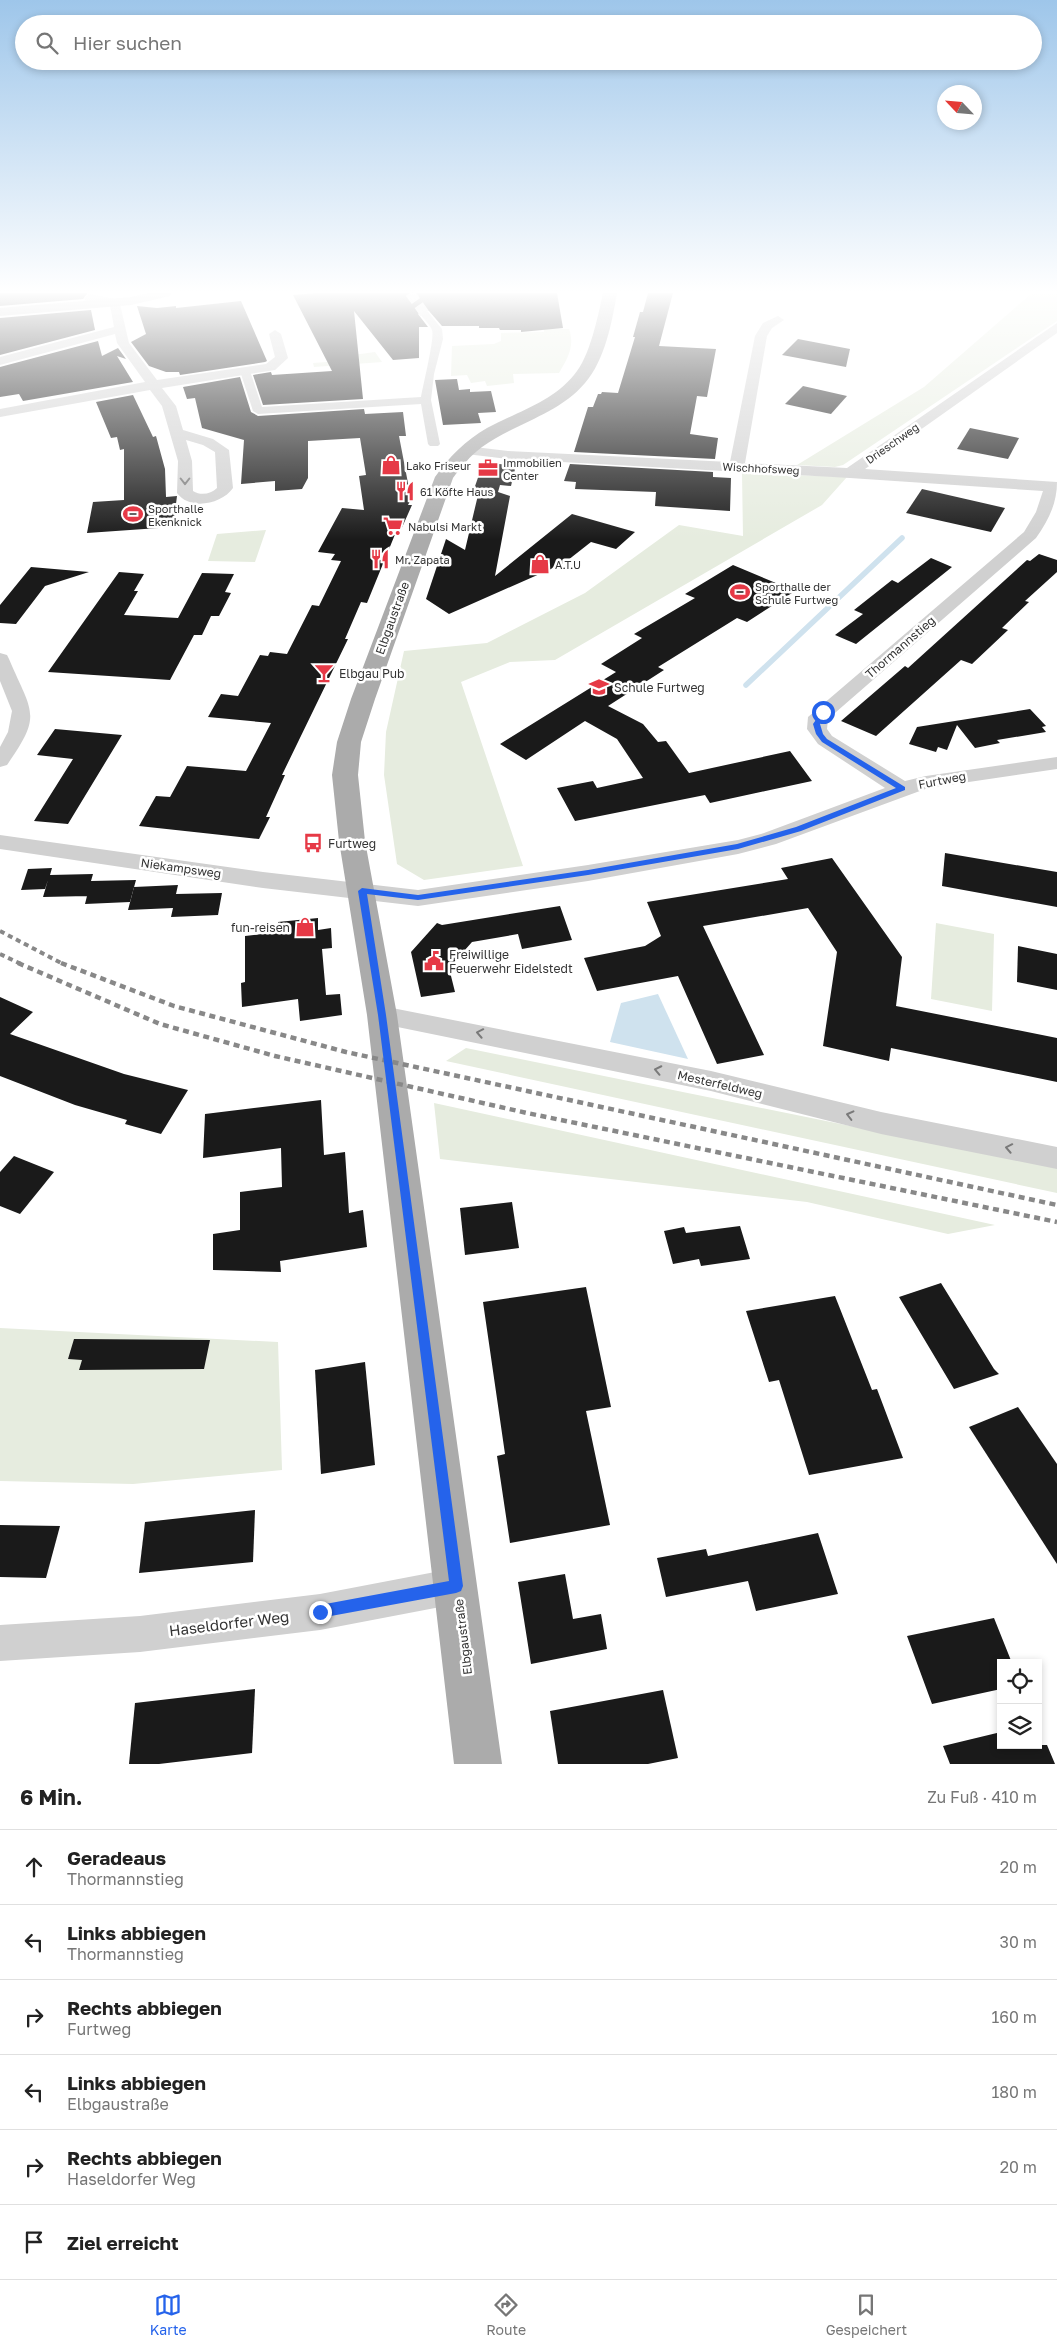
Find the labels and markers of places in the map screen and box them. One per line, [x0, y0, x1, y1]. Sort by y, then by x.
shop icon: Lako Friseur [380, 454, 402, 476]
place label: Immobilien Center [503, 456, 562, 482]
office icon: Immobilien Center [477, 457, 499, 479]
place label: Lako Friseur [406, 459, 472, 472]
restaurant icon: 61 Köfte Haus [394, 480, 416, 502]
place label: 61 Köfte Haus [420, 485, 493, 498]
place label: Sporthalle Ekenknick [148, 502, 204, 528]
sports icon: Sporthalle Ekenknick [122, 503, 144, 525]
supermarket icon: Nabulsi Markt [382, 515, 404, 537]
place label: Nabulsi Markt [408, 520, 482, 533]
restaurant icon: Mr. Zapata [369, 548, 391, 570]
place label: Mr. Zapata [395, 553, 450, 566]
shop icon: A.T.U [529, 553, 551, 575]
place label: A.T.U [555, 558, 581, 571]
place label: Sporthalle der Schule Furtweg [755, 580, 838, 606]
sports icon: Sporthalle der Schule Furtweg [729, 581, 751, 603]
bar icon: Elbgau Pub [313, 662, 335, 684]
place label: Elbgau Pub [339, 666, 404, 681]
school or university icon: Schule Furtweg [588, 676, 610, 698]
place label: Schule Furtweg [614, 680, 705, 695]
bus stop icon: Furtweg [302, 832, 324, 854]
place label: Furtweg [328, 836, 376, 851]
shop icon: fun-reisen [294, 916, 316, 938]
place label: fun-reisen [231, 920, 290, 935]
place label: Freiwillige Feuerwehr Eidelstedt [449, 947, 573, 976]
public building icon: Freiwillige Feuerwehr Eidelstedt [423, 950, 445, 972]

